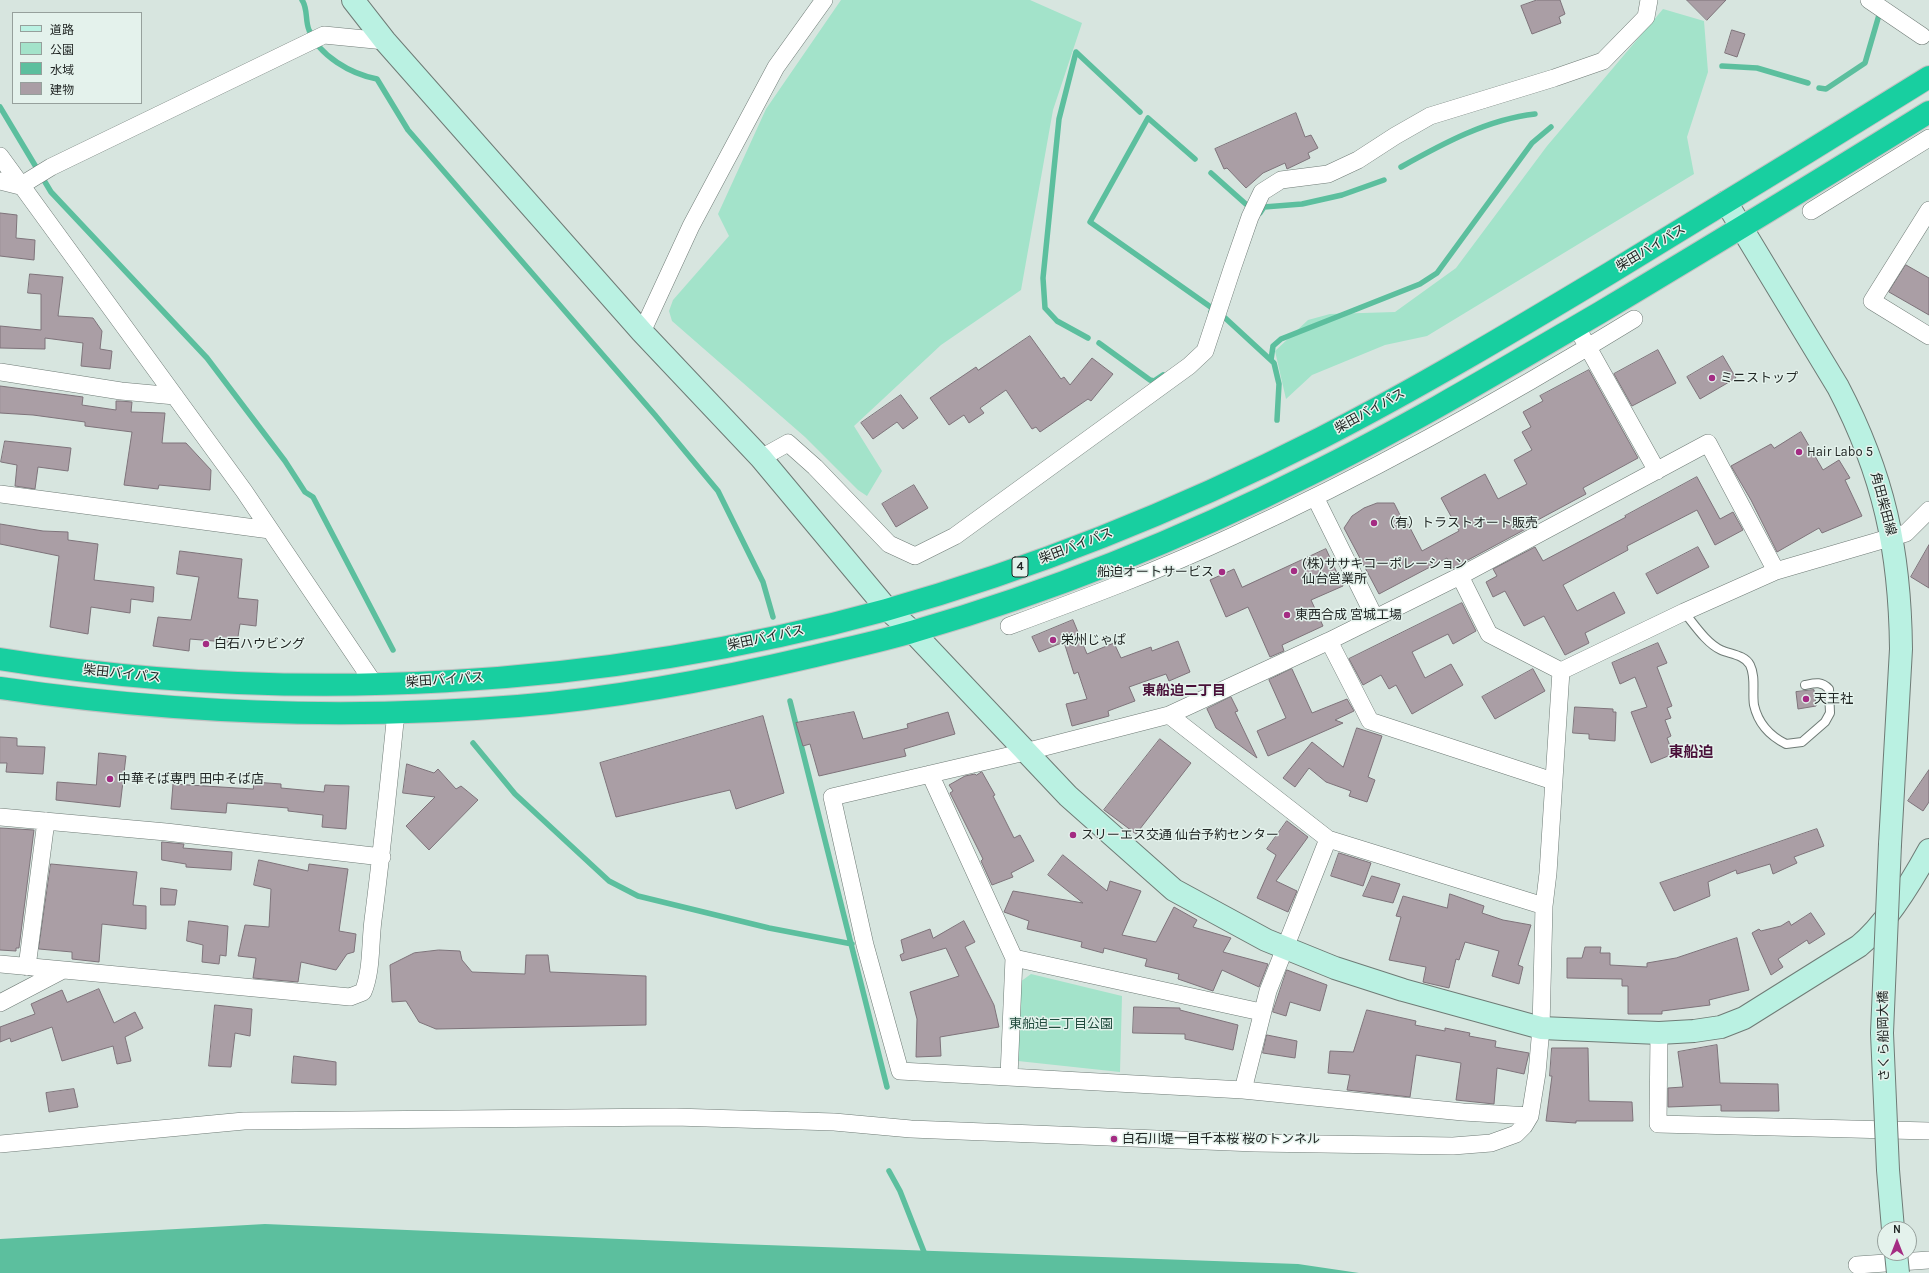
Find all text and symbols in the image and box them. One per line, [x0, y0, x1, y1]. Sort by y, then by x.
legend [12, 12, 142, 104]
text: 道路 [50, 23, 74, 37]
text: 公園 [50, 43, 74, 57]
text: 水域 [50, 63, 74, 77]
text: 建物 [50, 83, 74, 97]
street label: 柴田バイパス [1614, 221, 1688, 275]
place label: ミニストップ [1720, 370, 1798, 386]
marker: ミニストップ [1707, 373, 1717, 383]
street label: 柴田バイパス [1332, 385, 1408, 437]
place label: Hair Labo 5 [1807, 444, 1873, 460]
marker: Hair Labo 5 [1794, 447, 1804, 457]
street label: 角田柴田線 [1867, 471, 1899, 537]
place label: （有）トラストオート販売 [1382, 515, 1538, 531]
marker: （有）トラストオート販売 [1369, 518, 1379, 528]
street label: 柴田バイパス [1037, 525, 1115, 567]
place label: (株)ササキコーポレーション 仙台営業所 [1302, 556, 1467, 587]
road number: 4 [1012, 557, 1028, 577]
place label: 船迫オートサービス [1097, 564, 1214, 580]
marker: (株)ササキコーポレーション 仙台営業所 [1289, 566, 1299, 576]
marker: 船迫オートサービス [1217, 567, 1227, 577]
place label: 東西合成 宮城工場 [1295, 607, 1402, 623]
marker: 東西合成 宮城工場 [1282, 610, 1292, 620]
street label: 柴田バイパス [726, 622, 806, 654]
place label: 栄州じゃぱ [1061, 632, 1126, 648]
marker: 栄州じゃぱ [1048, 635, 1058, 645]
place label: 白石ハウビング [214, 636, 305, 652]
marker: 白石ハウビング [201, 639, 211, 649]
street label: 柴田バイパス [82, 662, 162, 686]
street label: 柴田バイパス [406, 669, 484, 691]
district label: 東船迫二丁目 [1142, 683, 1226, 699]
place label: 天王社 [1814, 691, 1853, 707]
marker: 天王社 [1801, 694, 1811, 704]
district label: 東船迫 [1669, 744, 1713, 762]
place label: 中華そば専門 田中そば店 [118, 771, 264, 787]
marker: 中華そば専門 田中そば店 [105, 774, 115, 784]
place label: スリーエス交通 仙台予約センター [1081, 827, 1279, 843]
marker: スリーエス交通 仙台予約センター [1068, 830, 1078, 840]
street label: さくら船岡大橋 [1875, 990, 1893, 1082]
park label: 東船迫二丁目公園 [1009, 1016, 1113, 1032]
place label: 白石川堤一目千本桜 桜のトンネル [1122, 1131, 1320, 1147]
marker: 白石川堤一目千本桜 桜のトンネル [1109, 1134, 1119, 1144]
north arrow [1877, 1221, 1917, 1261]
text: N [1893, 1223, 1901, 1236]

